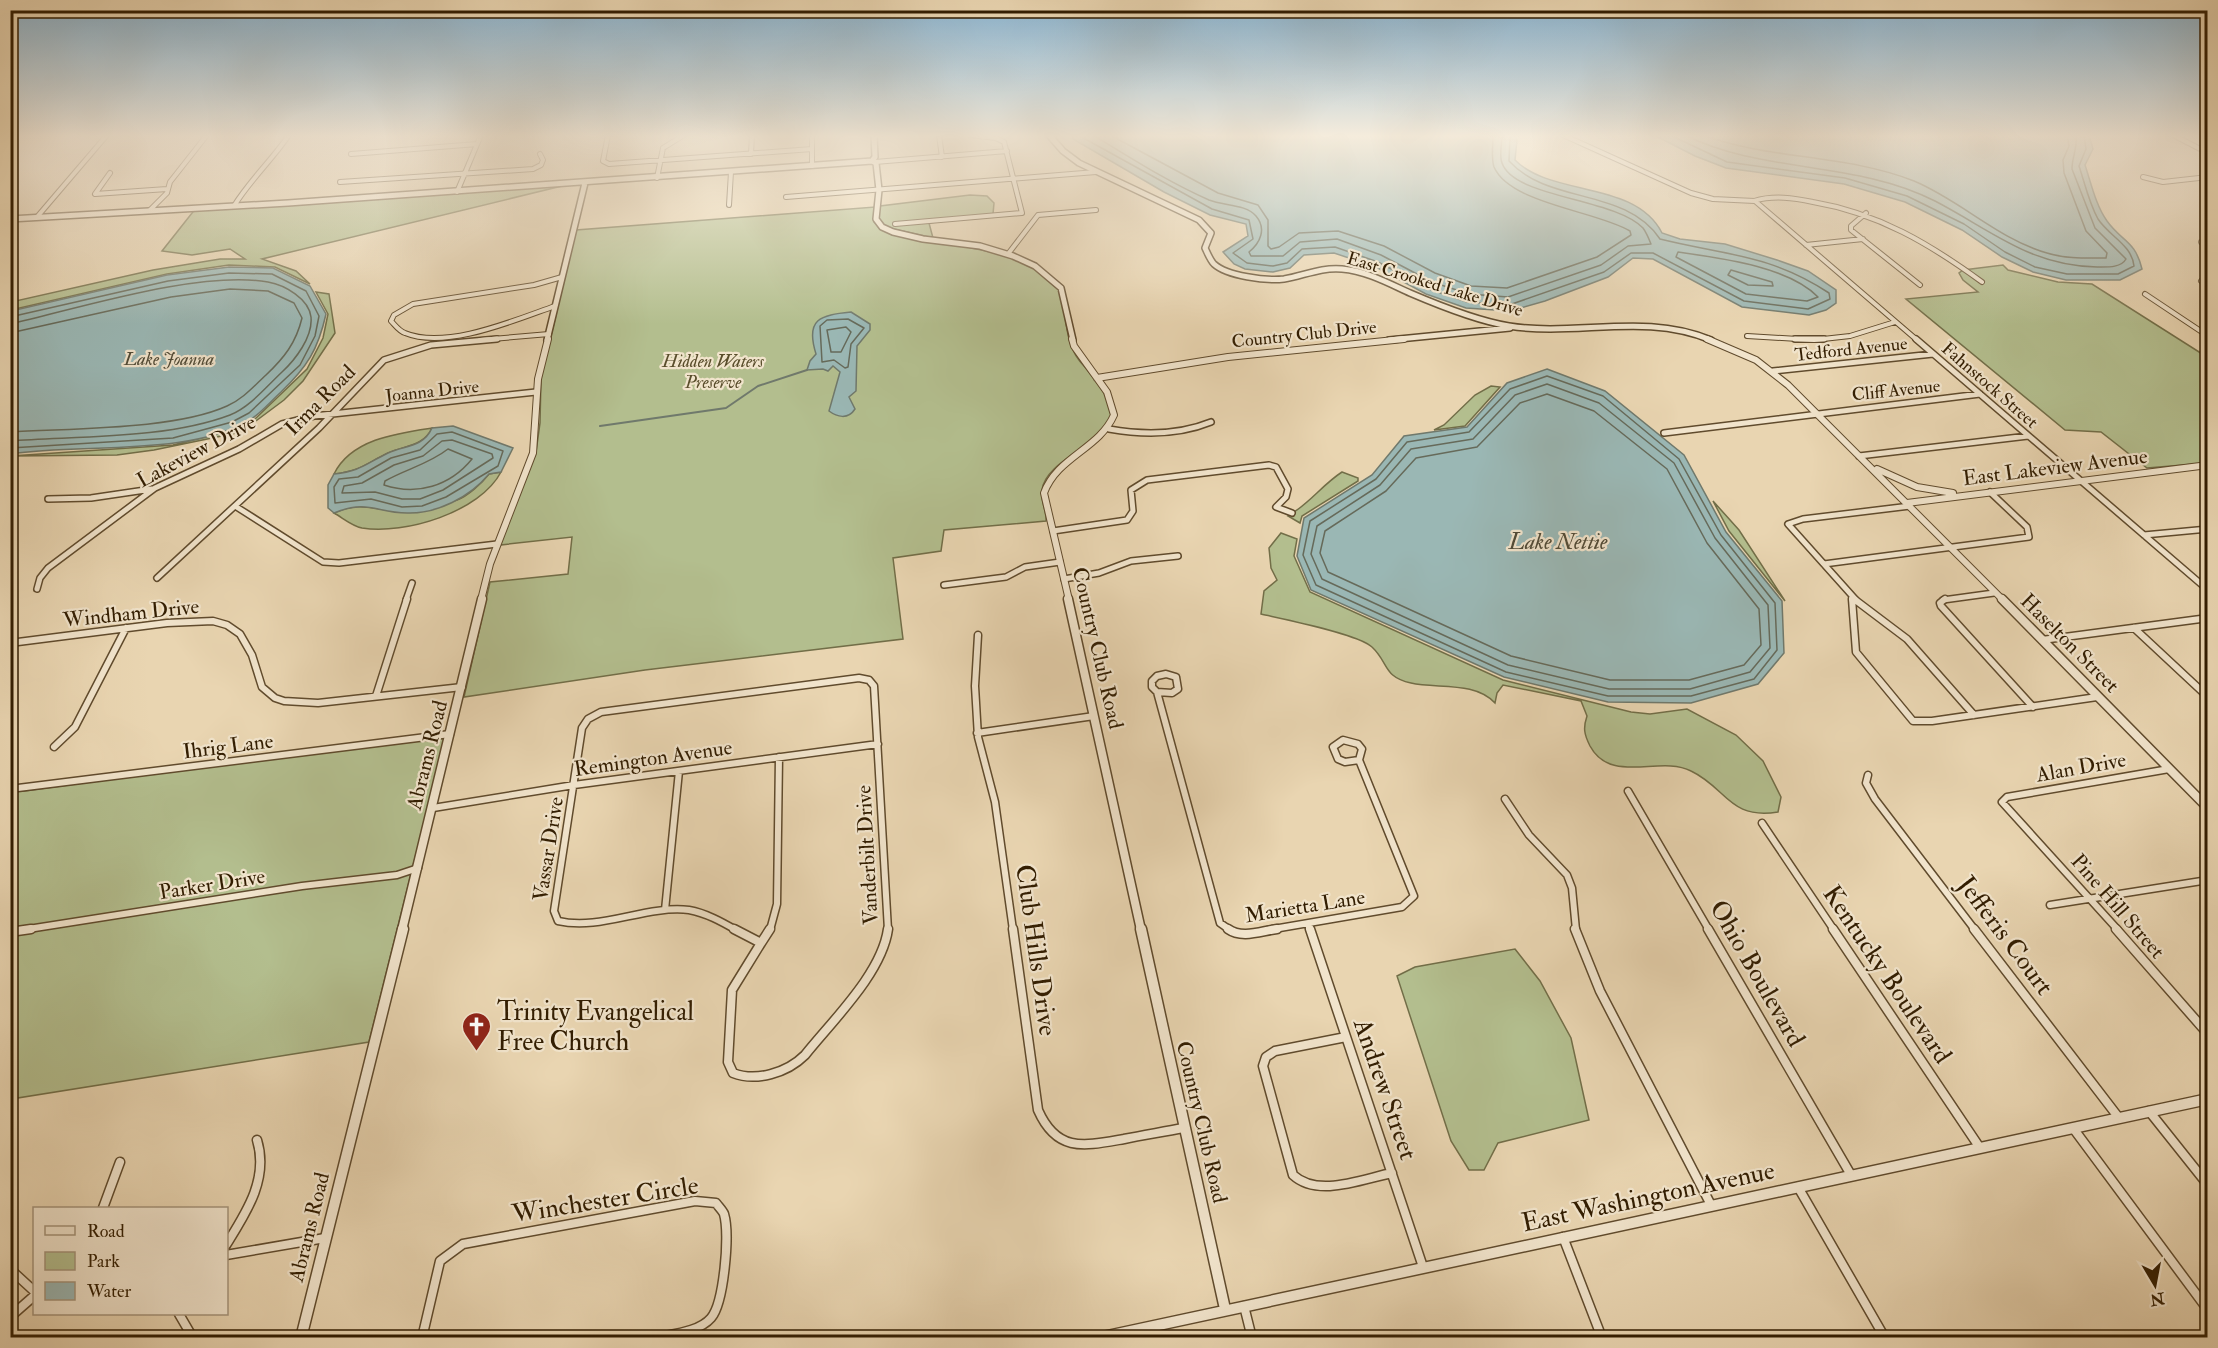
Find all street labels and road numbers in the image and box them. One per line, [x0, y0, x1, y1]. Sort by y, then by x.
street label: East Crooked Lake Drive [1344, 247, 1526, 322]
street label: Country Club Drive [1231, 315, 1378, 354]
street label: Tedford Avenue [1794, 332, 1909, 367]
street label: Fahnstock Street [1937, 337, 2043, 434]
street label: Irma Road [279, 359, 362, 442]
street label: Cliff Avenue [1851, 374, 1942, 407]
street label: Joanna Drive [383, 375, 480, 408]
street label: Lakeview Drive [132, 409, 261, 494]
street label: East Lakeview Avenue [1961, 443, 2149, 492]
street label: Country Club Road [1066, 564, 1129, 732]
street label: Haselton Street [2014, 588, 2125, 699]
street label: Windham Drive [61, 593, 201, 634]
street label: Abrams Road [401, 697, 454, 814]
street label: Ihrig Lane [181, 728, 275, 765]
street label: Remington Avenue [572, 734, 734, 783]
street label: Alan Drive [2033, 746, 2128, 789]
street label: Vanderbilt Drive [850, 784, 885, 925]
street label: Vassar Drive [527, 795, 570, 903]
street label: Pine Hill Street [2065, 848, 2171, 965]
street label: Club Hills Drive [1008, 862, 1064, 1038]
street label: Parker Drive [157, 863, 267, 906]
street label: Jefferis Court [1949, 869, 2060, 1001]
street label: Kentucky Boulevard [1816, 879, 1959, 1070]
street label: Marietta Lane [1243, 884, 1367, 929]
street label: Ohio Boulevard [1702, 894, 1812, 1053]
street label: Andrew Street [1346, 1014, 1424, 1164]
street label: Country Club Road [1170, 1038, 1233, 1206]
street label: East Washington Avenue [1519, 1155, 1778, 1239]
street label: Abrams Road [283, 1169, 336, 1286]
street label: Winchester Circle [509, 1169, 701, 1231]

